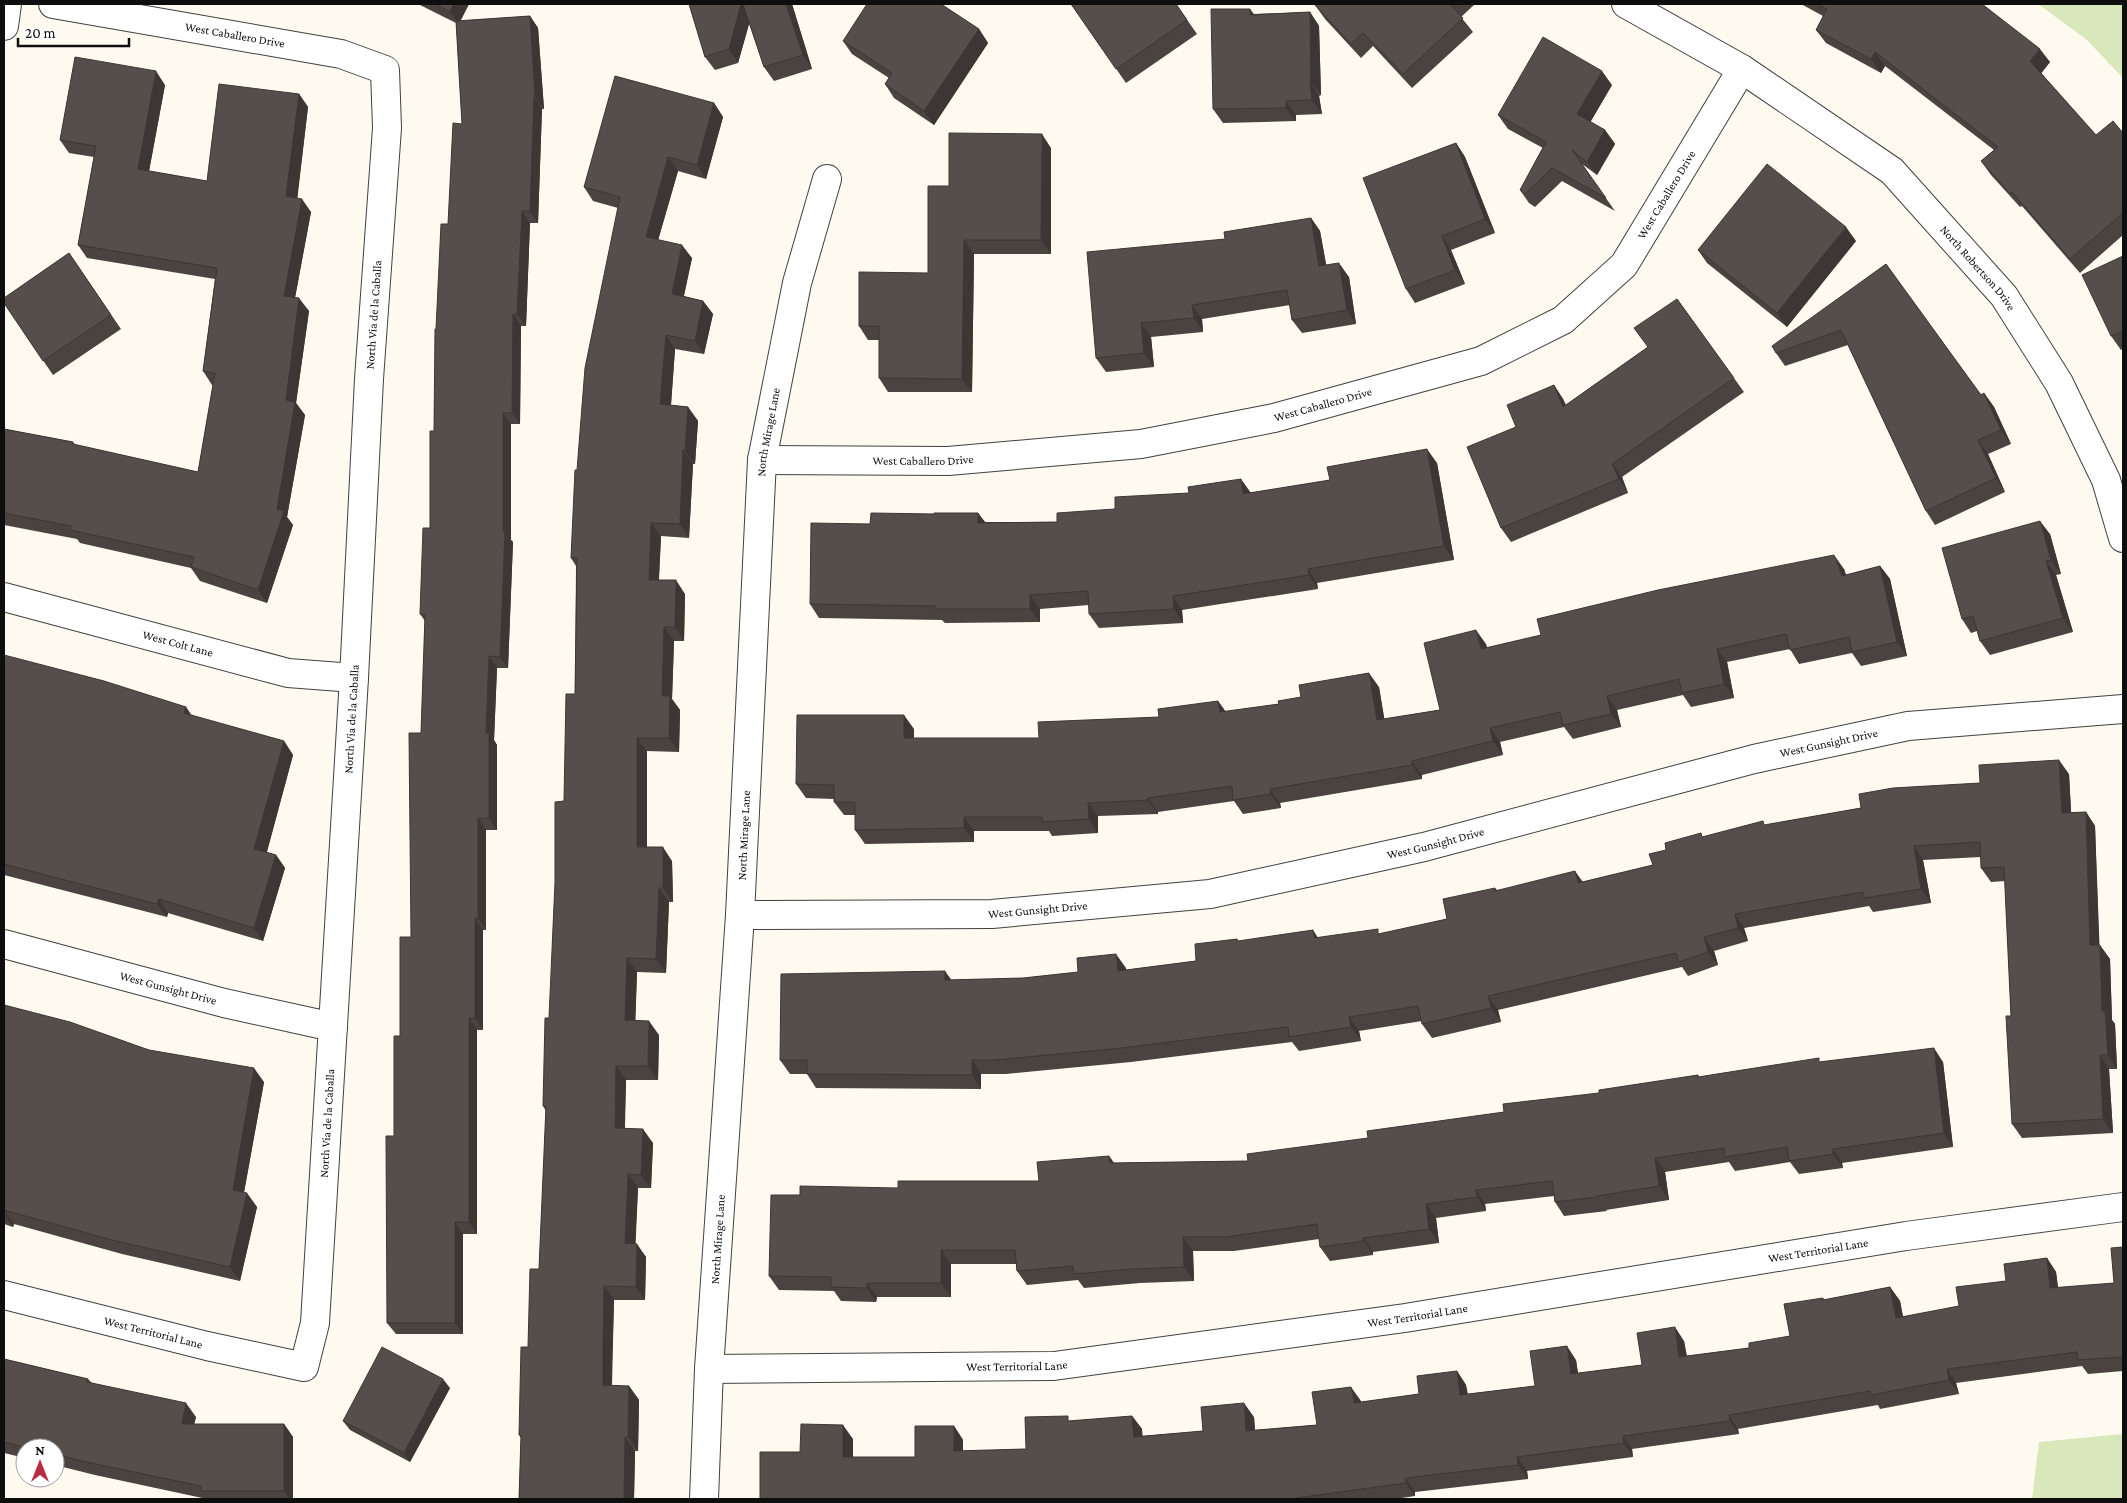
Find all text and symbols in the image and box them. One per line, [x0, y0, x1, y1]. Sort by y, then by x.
scale bar [18, 15, 129, 47]
street label: West Caballero Drive [184, 19, 286, 51]
text: 20 m [25, 25, 56, 41]
street label: West Caballero Drive [1634, 148, 1698, 241]
street label: North Robertson Drive [1937, 223, 2018, 313]
street label: North Via de la Caballa [363, 259, 385, 370]
street label: West Caballero Drive [1272, 384, 1373, 425]
street label: North Mirage Lane [754, 387, 783, 477]
street label: West Caballero Drive [872, 452, 974, 468]
street label: West Colt Lane [141, 627, 215, 660]
street label: North Via de la Caballa [341, 664, 362, 774]
street label: West Gunsight Drive [1779, 726, 1879, 760]
street label: North Mirage Lane [735, 790, 753, 881]
street label: West Gunsight Drive [1386, 824, 1486, 862]
street label: West Gunsight Drive [988, 898, 1088, 921]
street label: West Gunsight Drive [118, 968, 218, 1008]
street label: North Via de la Caballa [317, 1068, 337, 1178]
street label: North Mirage Lane [708, 1194, 728, 1285]
street label: West Territorial Lane [1767, 1235, 1869, 1265]
street label: West Territorial Lane [1366, 1301, 1469, 1330]
street label: West Territorial Lane [103, 1313, 204, 1352]
street label: West Territorial Lane [966, 1357, 1068, 1374]
north arrow [15, 1438, 65, 1488]
text: N [35, 1442, 45, 1458]

